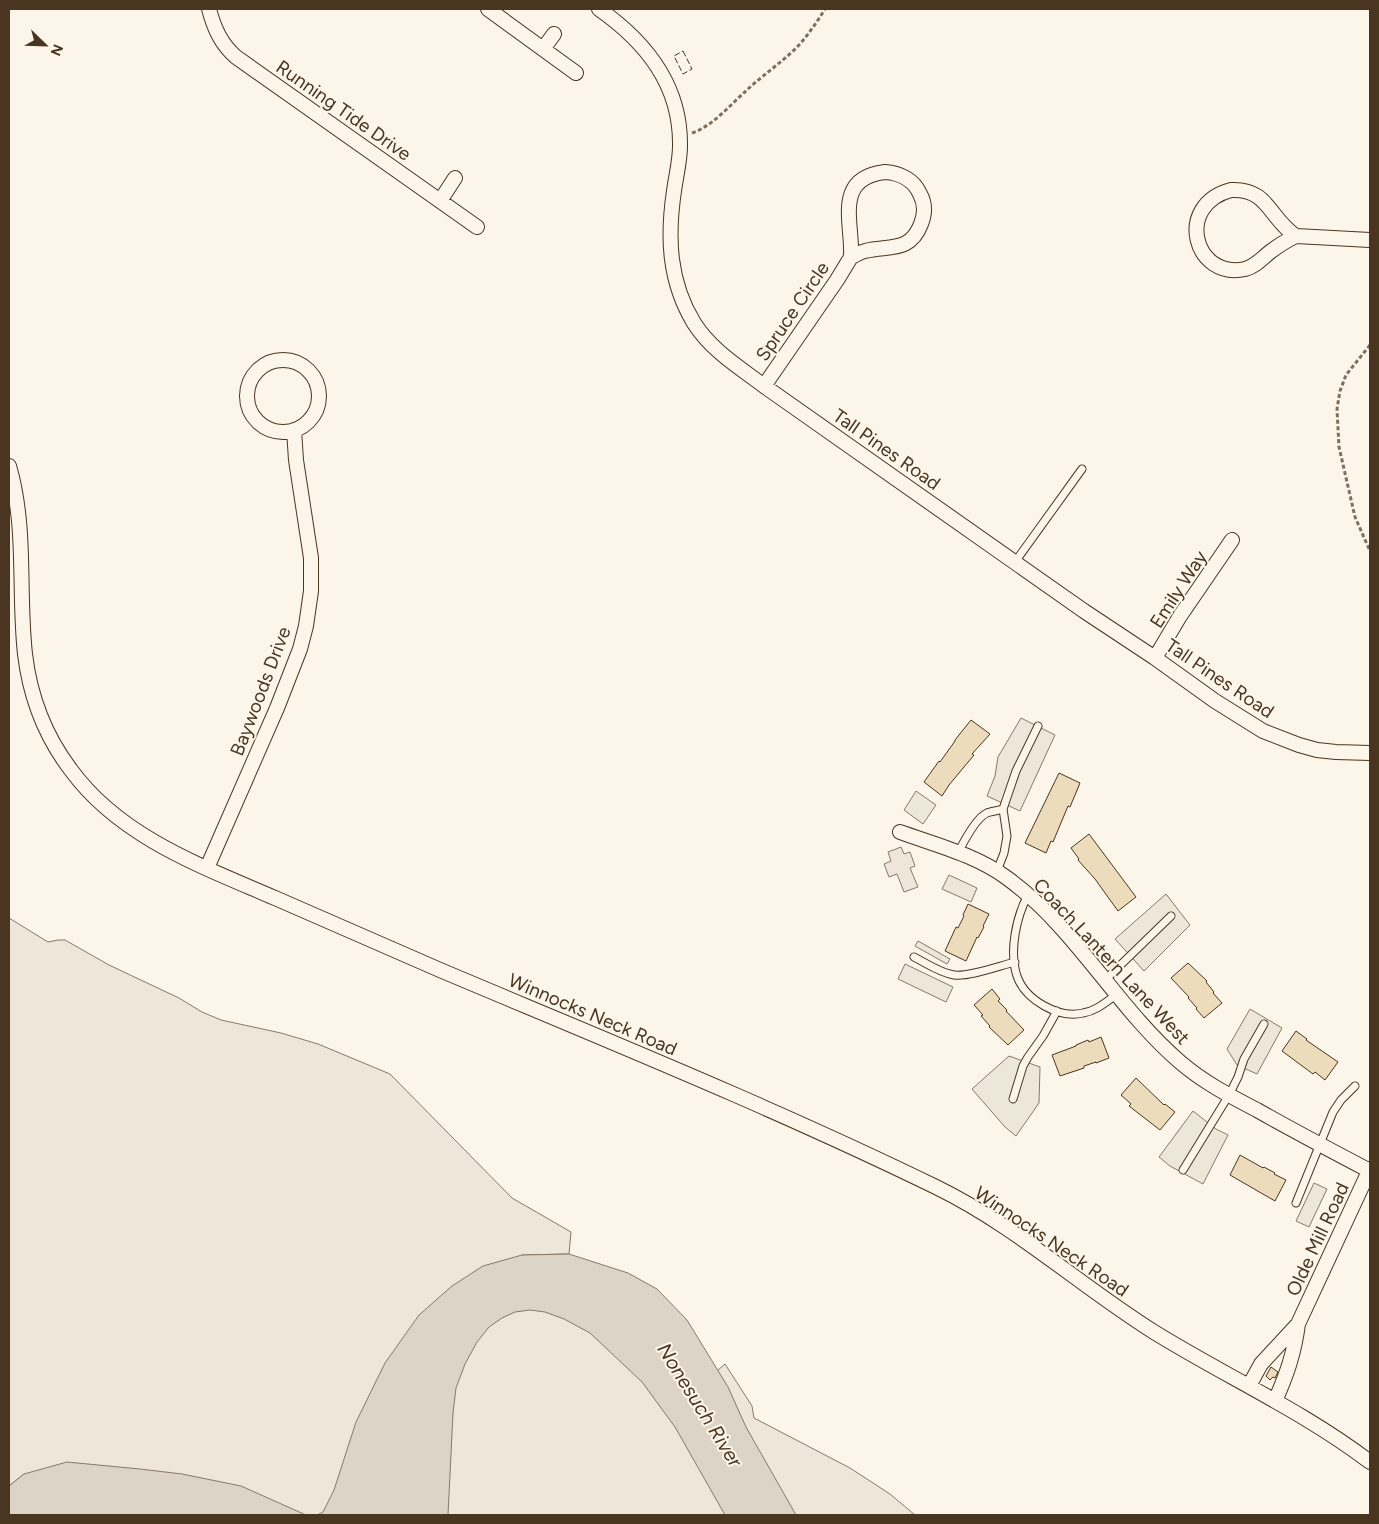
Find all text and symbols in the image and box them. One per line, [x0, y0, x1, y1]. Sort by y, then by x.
north arrow [20, 20, 70, 70]
text: N [47, 42, 66, 58]
street label: Running Tide Drive [272, 55, 416, 166]
street label: Spruce Circle [751, 257, 834, 365]
street label: Tall Pines Road [829, 404, 945, 495]
street label: Emily Way [1145, 546, 1212, 632]
street label: Baywoods Drive [225, 623, 296, 759]
street label: Tall Pines Road [1161, 634, 1278, 723]
street label: Coach Lantern Lane West [1029, 874, 1195, 1049]
street label: Winnocks Neck Road [505, 969, 681, 1060]
street label: Olde Mill Road [1281, 1179, 1354, 1300]
street label: Winnocks Neck Road [970, 1181, 1133, 1302]
water label: Nonesuch River [652, 1339, 748, 1473]

